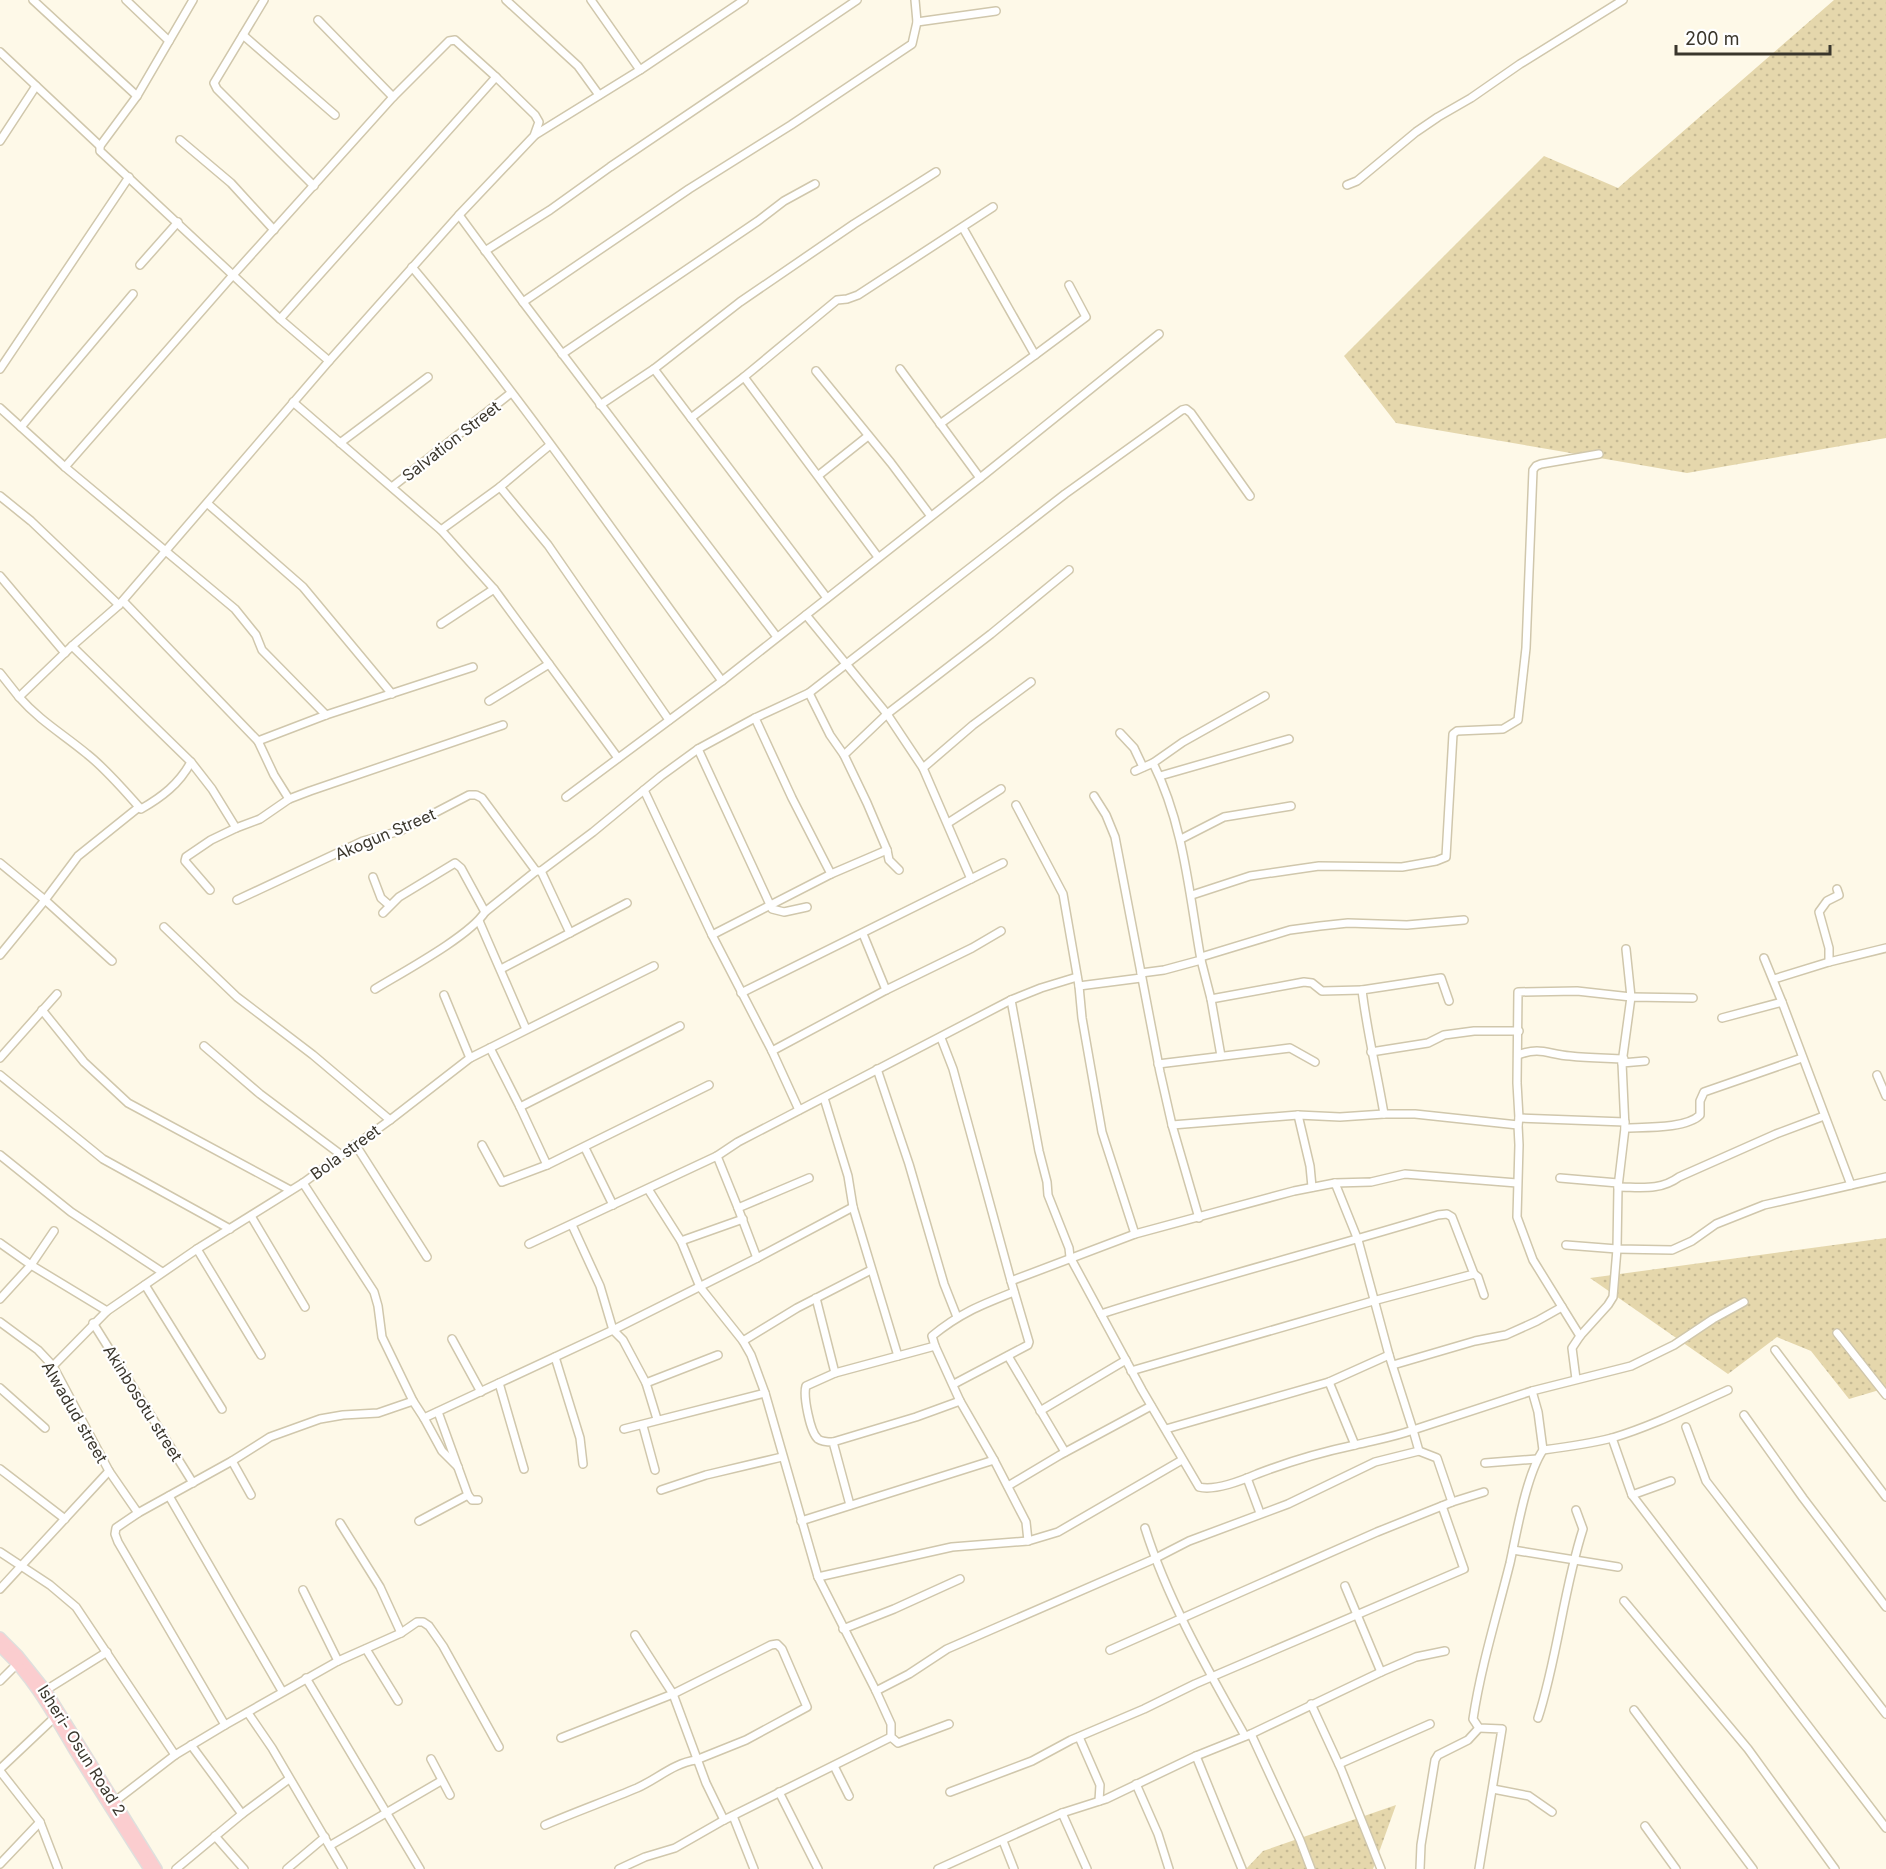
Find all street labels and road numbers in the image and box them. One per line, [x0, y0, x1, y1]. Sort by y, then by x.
street label: Salvation Street [398, 397, 504, 485]
street label: Akogun Street [332, 804, 438, 864]
street label: Bola street [306, 1120, 384, 1184]
street label: Akinbosotu street [99, 1341, 187, 1465]
street label: Alwadud street [38, 1358, 112, 1466]
street label: Isheri- Osun Road 2 [34, 1681, 130, 1819]

